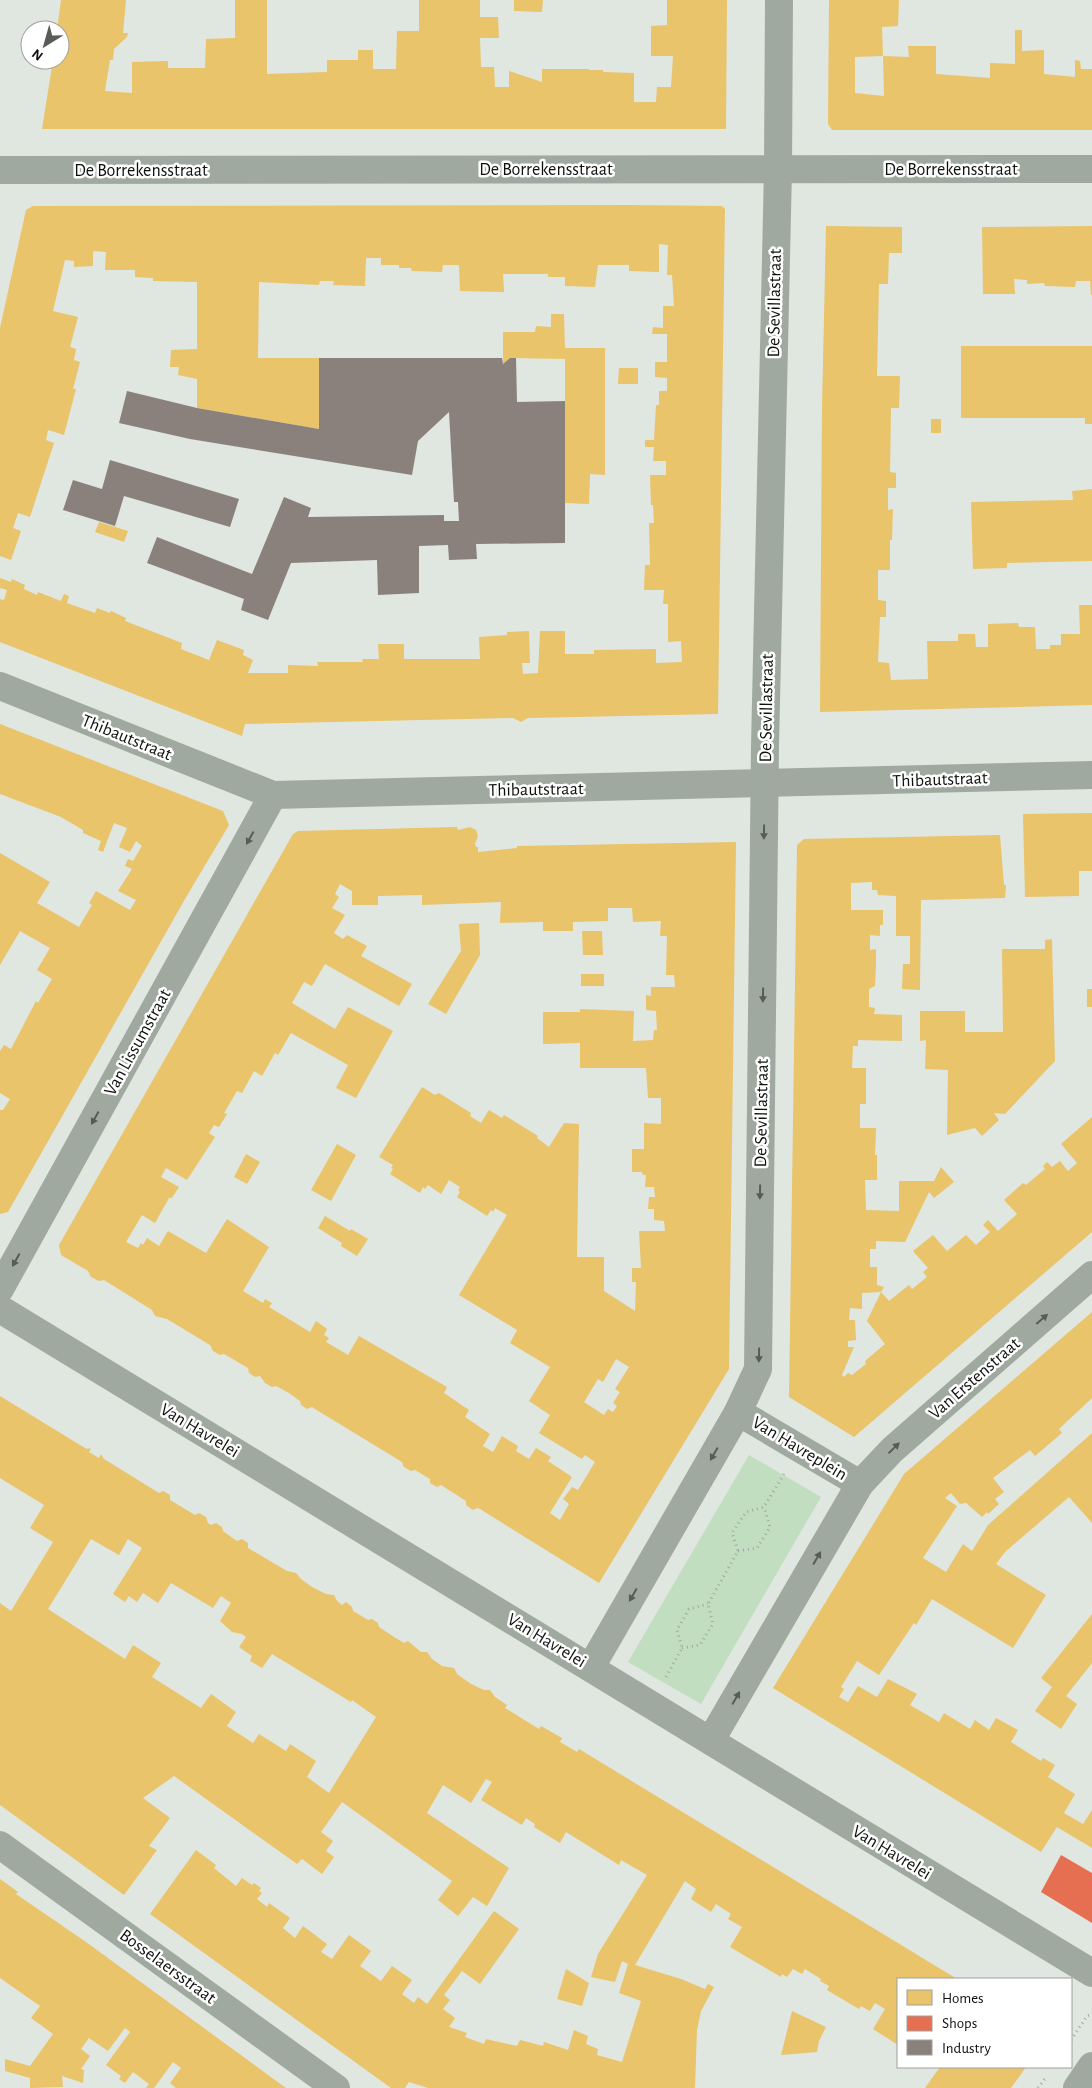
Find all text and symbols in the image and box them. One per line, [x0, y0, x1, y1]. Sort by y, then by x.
north arrow [20, 20, 70, 70]
text: N [30, 46, 46, 63]
street label: De Borrekensstraat [479, 161, 613, 179]
street label: De Borrekensstraat [884, 161, 1018, 179]
street label: De Borrekensstraat [74, 162, 208, 180]
street label: De Sevillastraat [765, 248, 785, 358]
street label: De Sevillastraat [757, 653, 777, 763]
street label: Thibautstraat [79, 712, 174, 764]
street label: Thibautstraat [892, 769, 988, 791]
street label: Thibautstraat [488, 780, 584, 800]
one-way arrow [760, 824, 768, 840]
one-way arrow [246, 830, 254, 845]
street label: Van Lissumstraat [101, 986, 175, 1099]
one-way arrow [759, 987, 767, 1003]
street label: De Sevillastraat [752, 1058, 772, 1168]
one-way arrow [90, 1111, 99, 1124]
one-way arrow [756, 1184, 764, 1200]
one-way arrow [12, 1252, 20, 1267]
one-way arrow [1036, 1313, 1049, 1324]
street label: Van Erstenstraat [926, 1334, 1024, 1423]
one-way arrow [755, 1347, 763, 1363]
street label: Van Havrelei [157, 1400, 242, 1461]
street label: Van Havreplein [749, 1414, 850, 1484]
one-way arrow [887, 1443, 899, 1455]
one-way arrow [710, 1447, 718, 1462]
one-way arrow [813, 1551, 822, 1564]
one-way arrow [628, 1588, 637, 1601]
street label: Van Havrelei [504, 1610, 589, 1671]
one-way arrow [731, 1692, 740, 1705]
street label: Van Havrelei [849, 1822, 934, 1883]
street label: Bosselaersstraat [116, 1926, 219, 2008]
legend [897, 1978, 1072, 2068]
text: Homes [942, 1991, 984, 2006]
text: Shops [942, 2016, 977, 2031]
text: Industry [942, 2041, 991, 2056]

